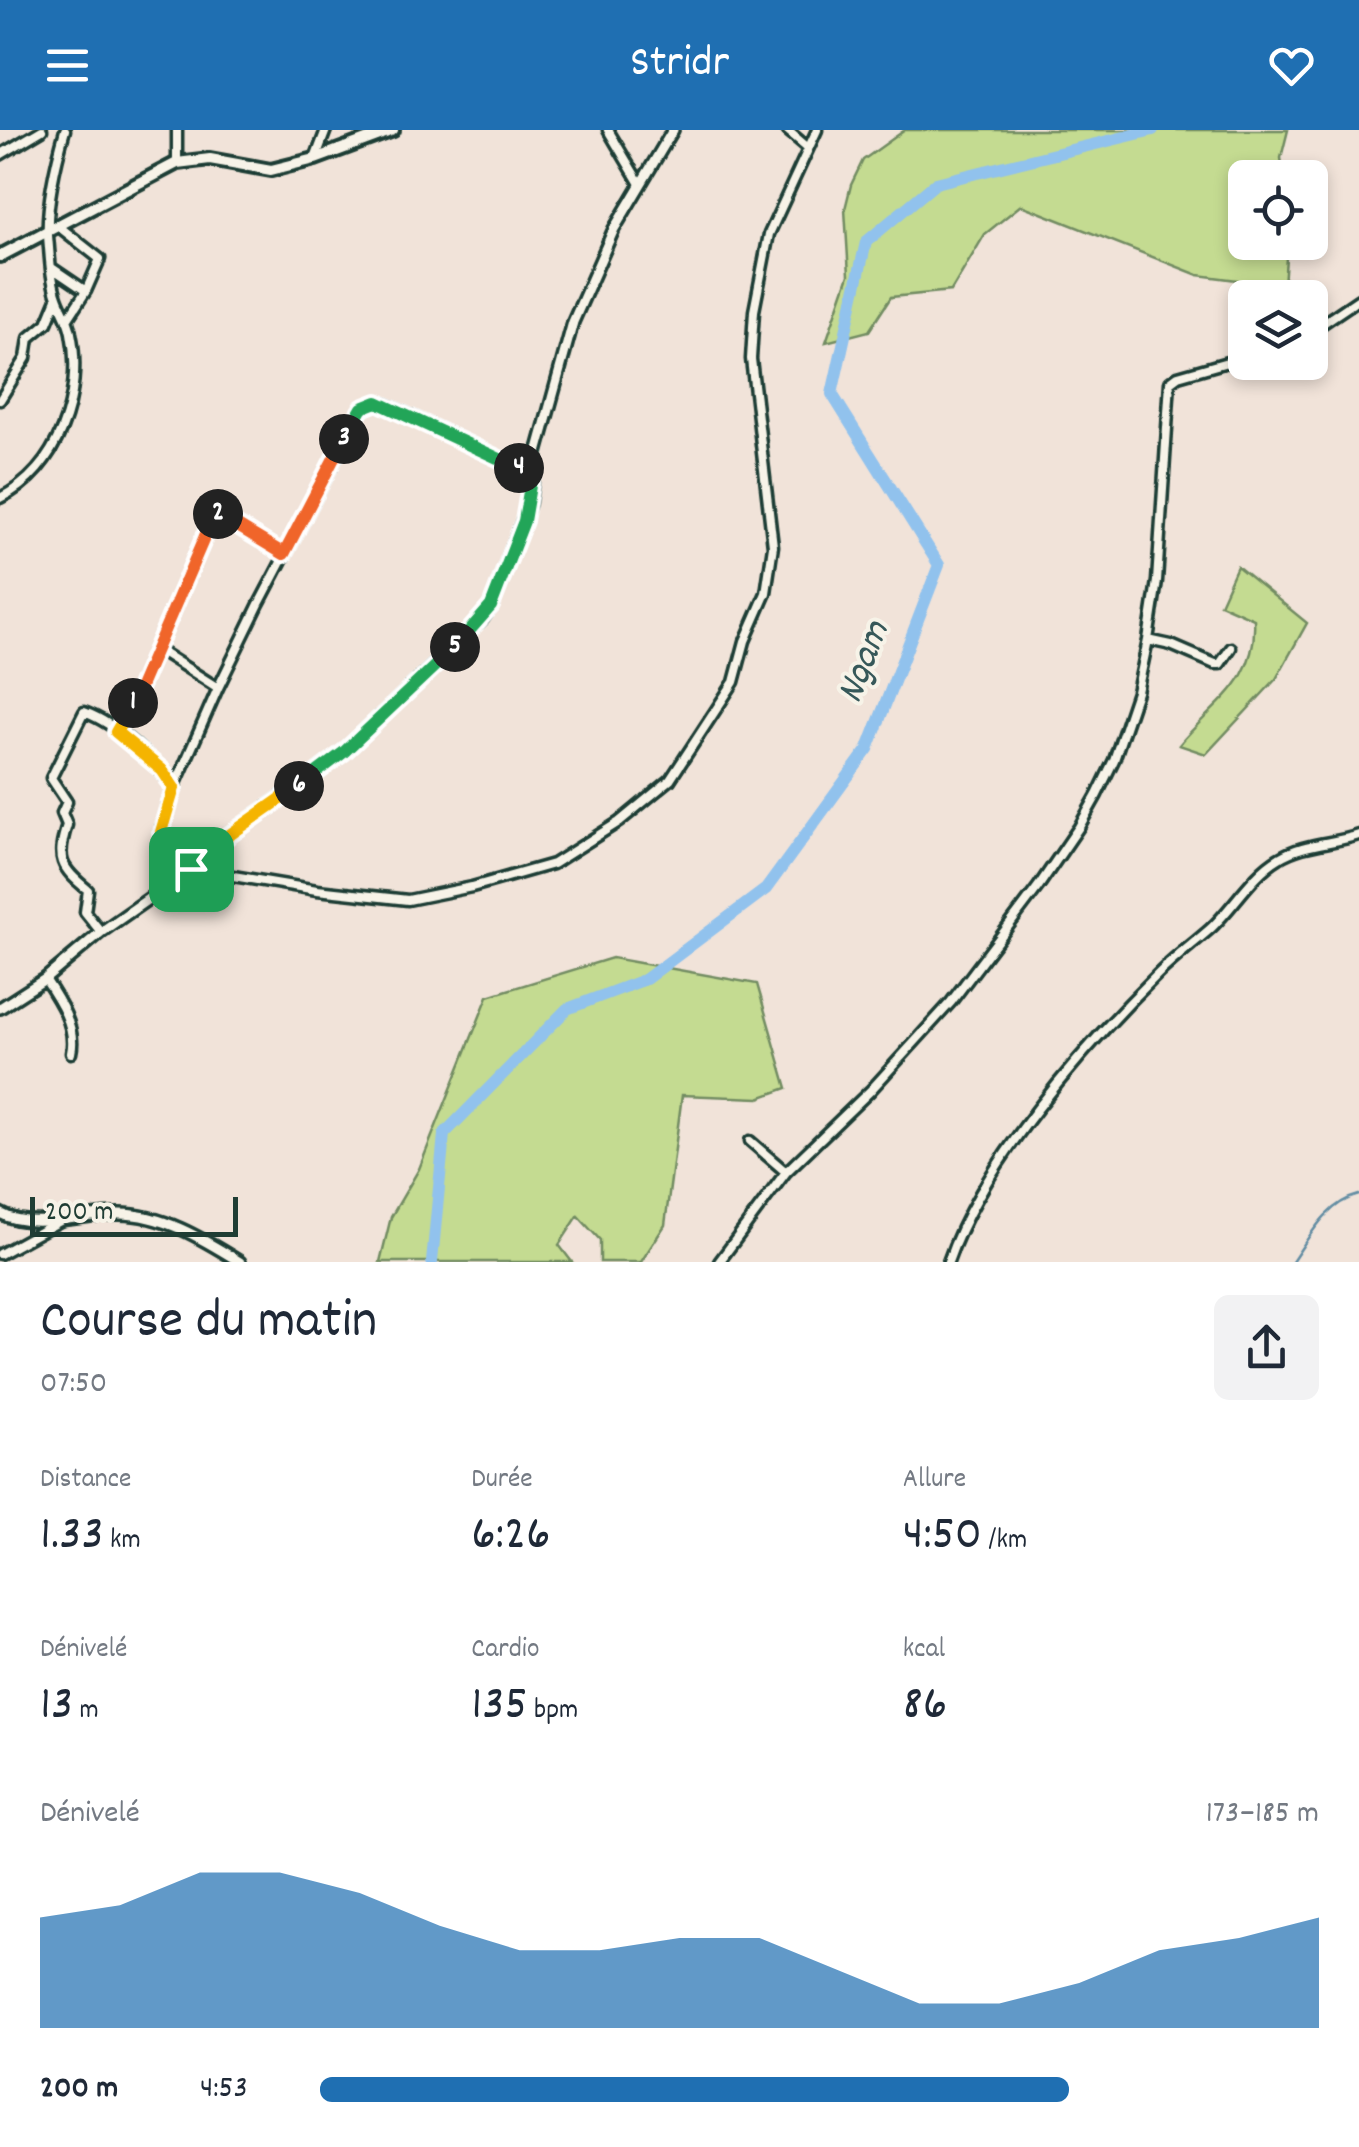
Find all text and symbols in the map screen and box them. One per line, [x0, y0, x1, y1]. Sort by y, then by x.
text: Stridr [630, 33, 729, 97]
icon: menu [40, 38, 95, 93]
icon: heart [1264, 38, 1319, 93]
map controls [1228, 160, 1328, 380]
button: locate [1228, 160, 1328, 260]
button: layers [1228, 280, 1328, 380]
pin: 3 [319, 414, 369, 464]
text: 3 [338, 419, 350, 459]
pin: 4 [494, 443, 544, 493]
text: 4 [513, 448, 525, 488]
pin: 2 [193, 489, 243, 539]
text: 2 [212, 494, 224, 534]
water label: Ngam [824, 613, 908, 712]
pin: 5 [430, 622, 480, 672]
text: 5 [449, 627, 461, 667]
pin: 1 [108, 678, 158, 728]
text: 1 [130, 683, 136, 723]
pin: 6 [274, 761, 324, 811]
text: 6 [292, 766, 306, 806]
pin [149, 827, 234, 912]
icon: arrive [164, 842, 219, 897]
scale bar [30, 1192, 238, 1236]
text: 200 m [45, 1194, 113, 1234]
text: Course du matin [40, 1285, 377, 1364]
button: share [1214, 1295, 1319, 1400]
text: 07:50 [40, 1362, 107, 1408]
text: Distance [40, 1461, 131, 1501]
text: Durée [471, 1461, 533, 1501]
text: Allure [903, 1461, 966, 1501]
text: 1.33 [40, 1501, 104, 1573]
text: 6:26 [471, 1501, 550, 1573]
text: 4:50 [903, 1501, 982, 1573]
text: km [104, 1522, 141, 1562]
text: /km [982, 1522, 1027, 1562]
text: Dénivelé [40, 1631, 127, 1671]
text: Cardio [471, 1631, 539, 1671]
text: kcal [903, 1631, 945, 1671]
text: 13 [40, 1671, 73, 1743]
text: 135 [471, 1671, 528, 1743]
text: 86 [903, 1671, 947, 1743]
text: m [73, 1692, 99, 1732]
text: bpm [528, 1692, 578, 1732]
text: Dénivelé [40, 1792, 140, 1838]
text: 173–185 m [1206, 1792, 1319, 1838]
text: 200 m [40, 2067, 118, 2113]
text: 4:53 [200, 2067, 248, 2113]

